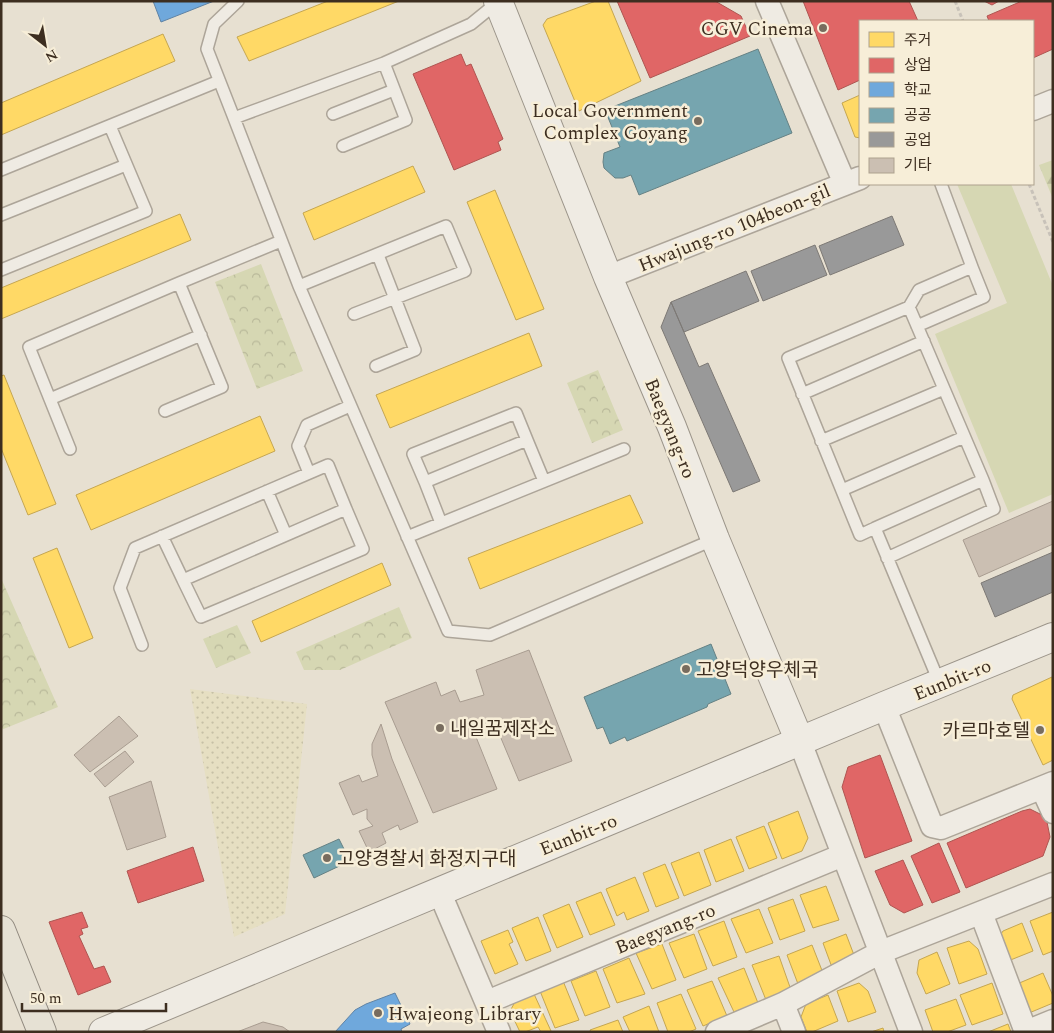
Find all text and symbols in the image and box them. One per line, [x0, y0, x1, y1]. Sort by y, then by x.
place label: CGV Cinema [701, 15, 814, 44]
north arrow [20, 20, 70, 70]
legend [859, 20, 1034, 185]
marker: CGV Cinema [817, 22, 829, 34]
text: 주거 [904, 29, 932, 52]
text: N [41, 44, 62, 68]
text: 상업 [904, 54, 932, 77]
text: 학교 [904, 79, 932, 102]
place label: Local Government Complex Goyang [532, 97, 688, 148]
text: 공공 [904, 104, 932, 127]
marker: Local Government Complex Goyang [692, 115, 704, 127]
text: 공업 [904, 129, 932, 152]
text: 기타 [904, 154, 932, 177]
street label: Hwajung-ro 104beon-gil [634, 177, 835, 280]
street label: Baegyang-ro [636, 374, 703, 483]
street label: Eunbit-ro [909, 652, 996, 709]
place label: 고양덕양우체국 [696, 656, 818, 685]
marker: 고양덕양우체국 [680, 663, 692, 675]
place label: 내일꿈제작소 [450, 715, 555, 744]
place label: 카르마호텔 [943, 717, 1030, 746]
marker: 내일꿈제작소 [434, 722, 446, 734]
marker: 카르마호텔 [1034, 724, 1046, 736]
street label: Eunbit-ro [535, 807, 622, 864]
place label: 고양경찰서 화정지구대 [337, 845, 517, 874]
marker: 고양경찰서 화정지구대 [321, 852, 333, 864]
street label: Baegyang-ro [611, 896, 720, 963]
scale bar [22, 980, 166, 1012]
text: 50 m [30, 987, 62, 1010]
place label: Hwajeong Library [388, 1000, 542, 1029]
marker: Hwajeong Library [372, 1007, 384, 1019]

